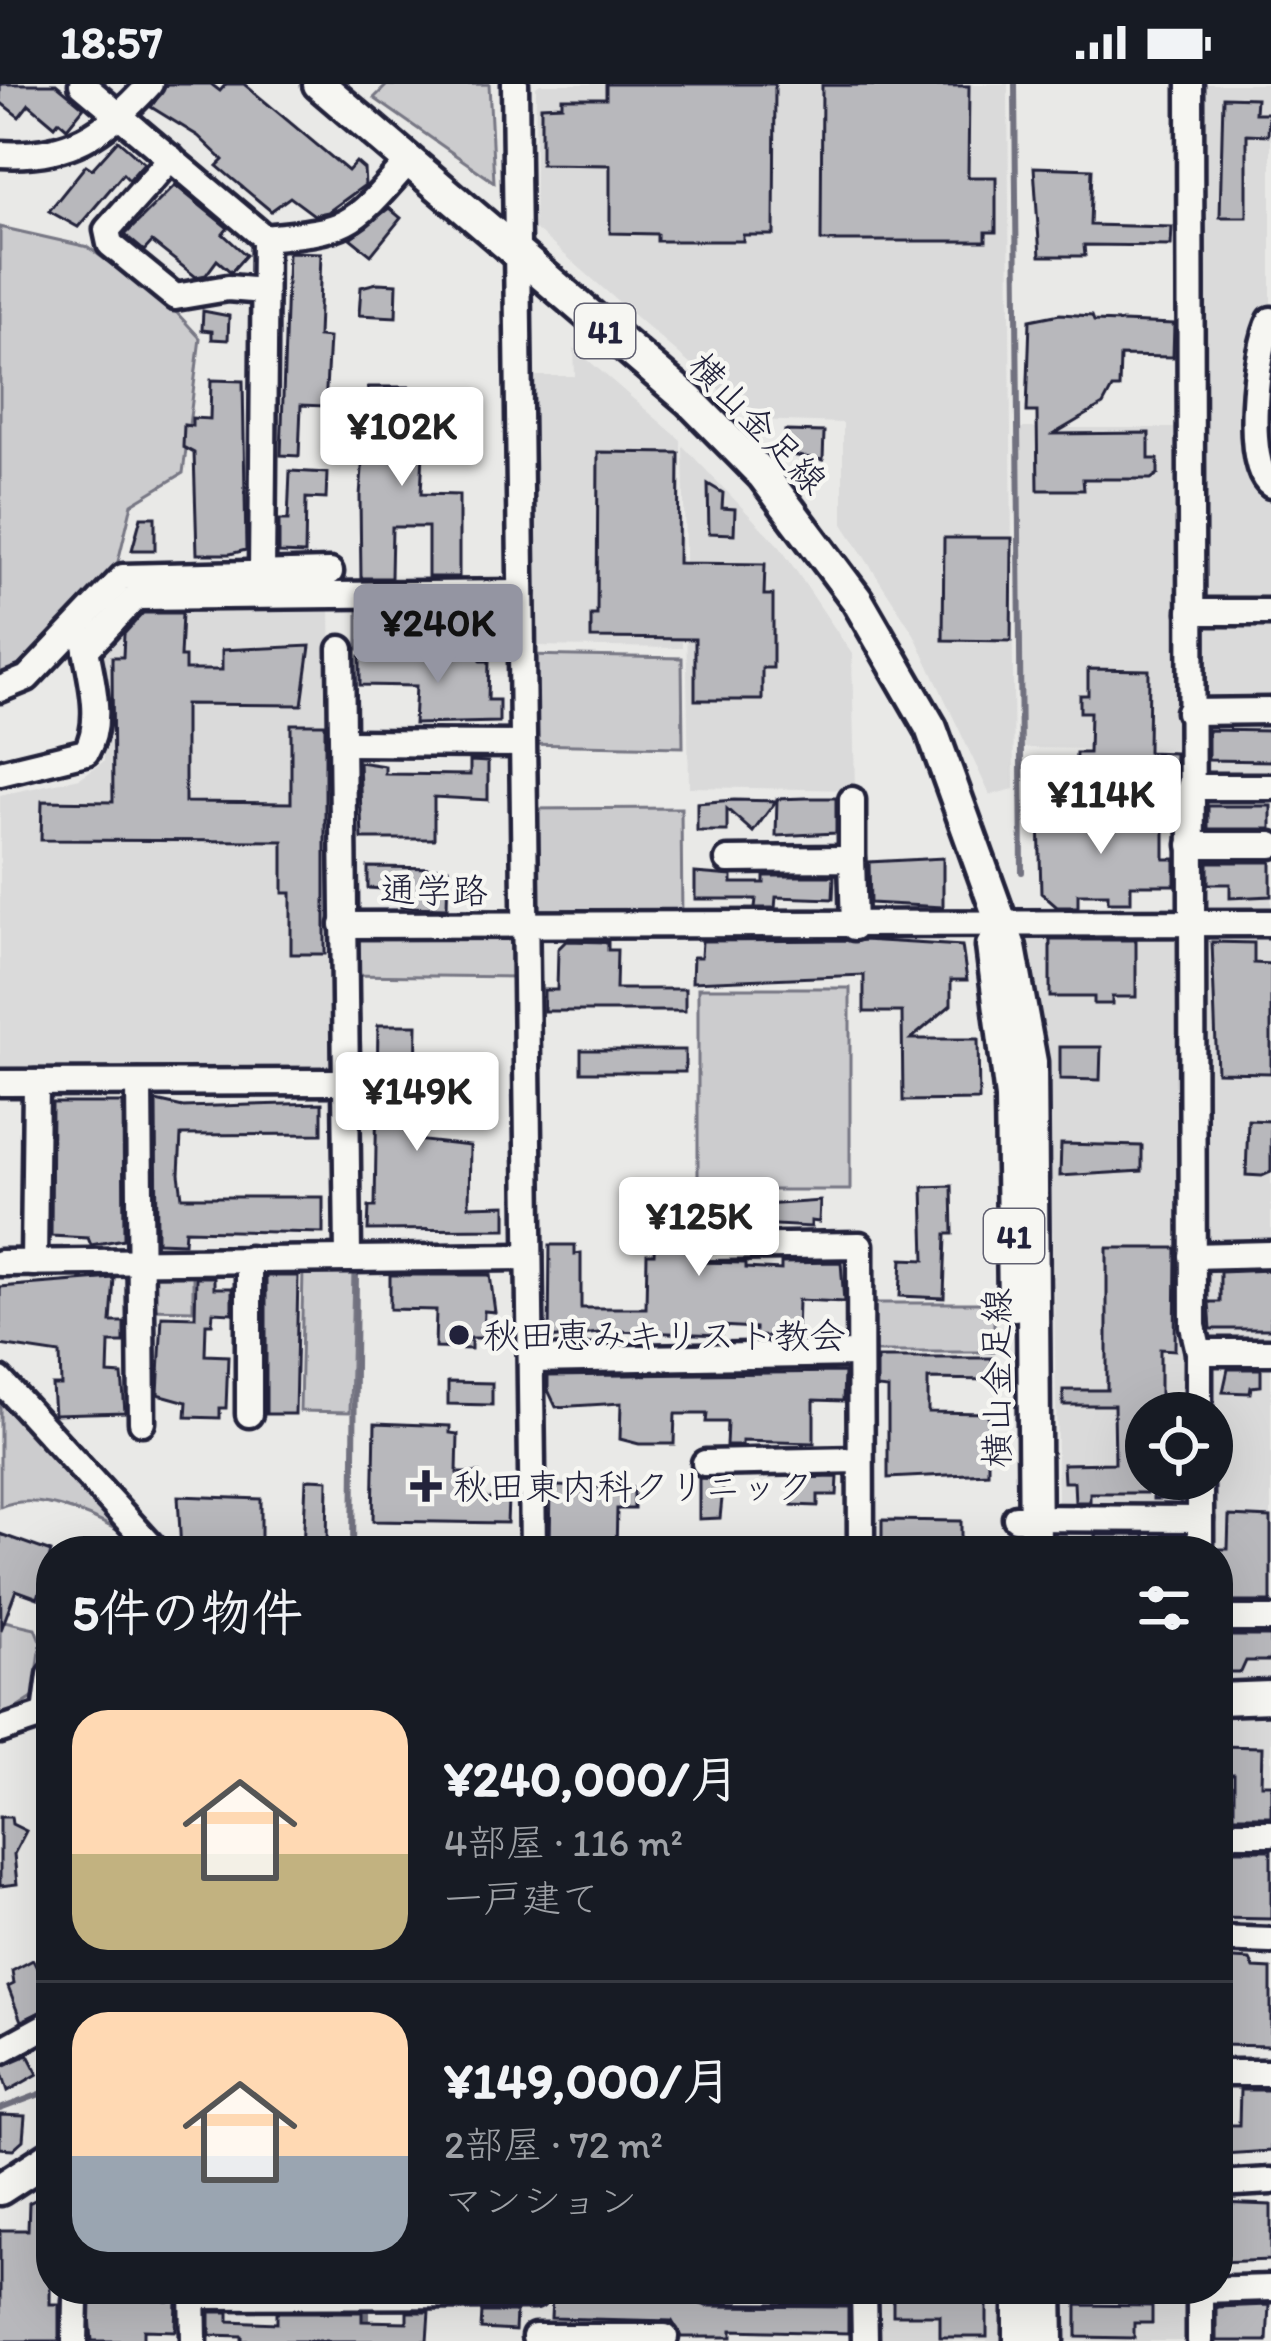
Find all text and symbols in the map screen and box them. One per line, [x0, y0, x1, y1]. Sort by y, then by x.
text: 18:57 [60, 15, 163, 69]
road number: 41 [575, 304, 635, 358]
street label: 横山金足線 [680, 343, 836, 503]
pin: ¥102K [318, 387, 486, 489]
text: ¥102K [347, 402, 457, 449]
pin: ¥240K [354, 584, 522, 686]
text: ¥240K [381, 599, 495, 646]
pin: ¥114K [1017, 755, 1185, 857]
text: ¥114K [1048, 770, 1154, 817]
street label: 通学路 [380, 868, 488, 912]
pin: ¥149K [333, 1052, 501, 1154]
text: ¥149K [363, 1067, 471, 1114]
pin: ¥125K [615, 1177, 783, 1279]
text: ¥125K [646, 1192, 752, 1239]
road number: 41 [984, 1209, 1044, 1263]
street label: 横山金足線 [975, 1288, 1018, 1468]
place label: 秋田恵みキリスト教会 [483, 1314, 846, 1357]
marker: 秋田恵みキリスト教会 [446, 1322, 472, 1348]
map controls [1125, 1392, 1233, 1500]
button: locate [1125, 1392, 1233, 1500]
place label: 秋田東内科クリニック [453, 1465, 813, 1508]
marker: 秋田東内科クリニック [410, 1470, 442, 1502]
icon: filters [1131, 1575, 1197, 1641]
text: 5件の物件 [72, 1582, 303, 1643]
text: ¥240,000/月 [444, 1748, 740, 1809]
icon: home [168, 1758, 312, 1902]
text: 4部屋 · 116 m² [444, 1819, 683, 1866]
text: 一戸建て [444, 1875, 600, 1922]
text: ¥149,000/月 [444, 2050, 732, 2111]
icon: home [168, 2060, 312, 2204]
text: 2部屋 · 72 m² [444, 2121, 663, 2168]
text: マンション [444, 2177, 637, 2224]

